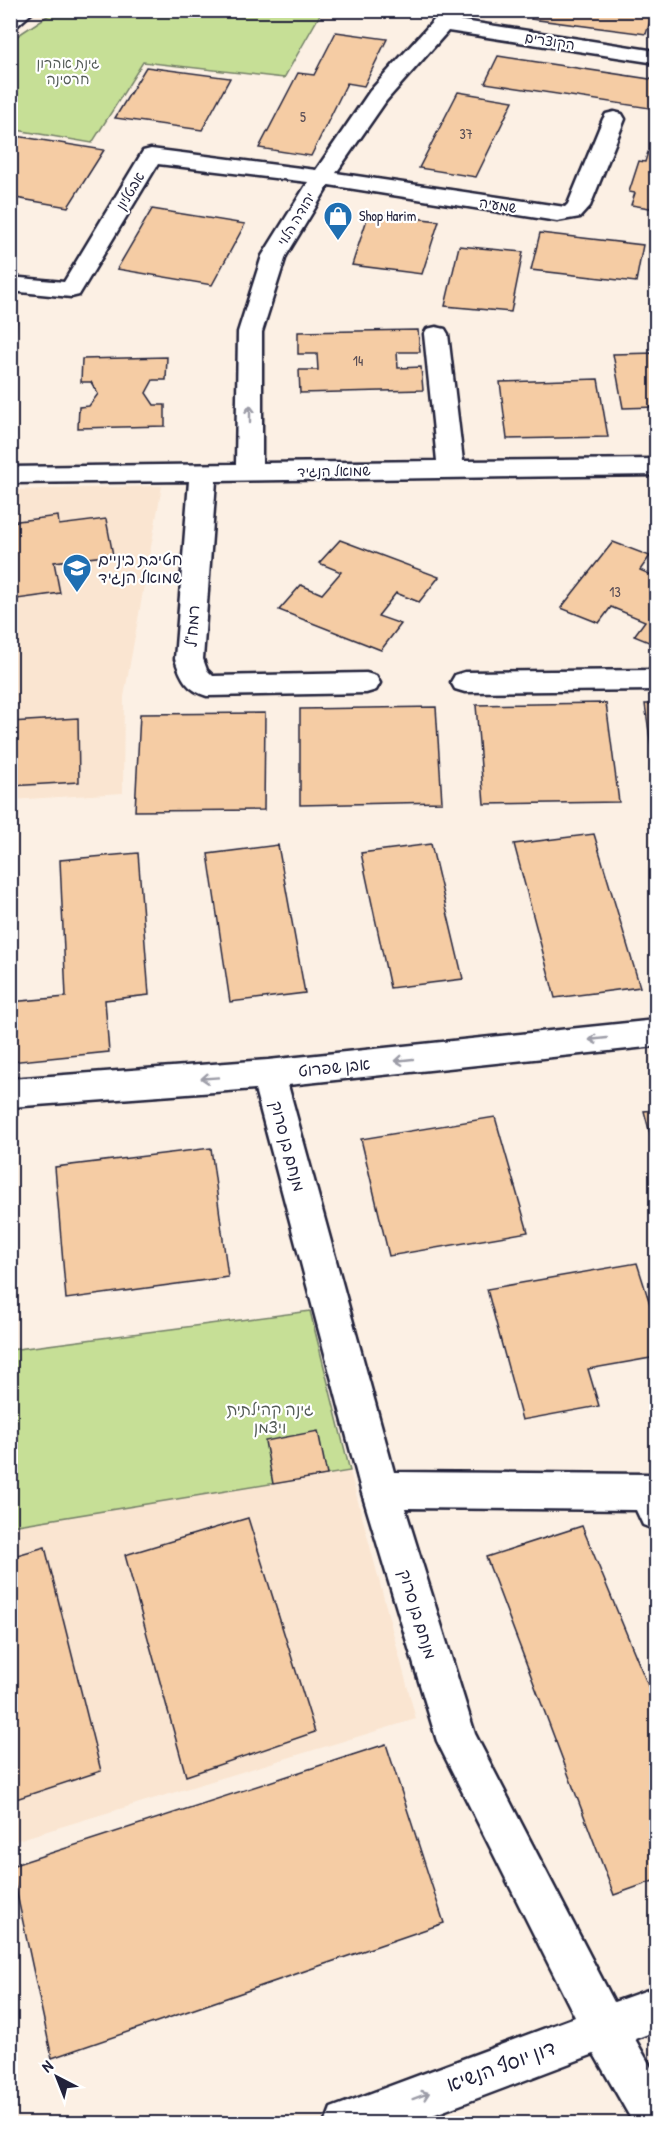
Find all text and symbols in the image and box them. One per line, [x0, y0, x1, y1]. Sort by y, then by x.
street label: הקוצרים [524, 27, 576, 54]
park label: גינת אהרון חרסינה [36, 53, 100, 88]
house number: 5 [300, 107, 306, 126]
house number: 37 [459, 124, 473, 143]
street label: אבטליון [111, 168, 148, 213]
street label: יהודה הלוי [272, 189, 319, 249]
street label: שמעיה [478, 192, 518, 217]
shop icon: Shop Harim [322, 200, 354, 242]
place label: Shop Harim [359, 206, 416, 226]
house number: 14 [353, 351, 363, 370]
one-way arrow [244, 405, 256, 425]
street label: שמואל הנגיד [297, 460, 371, 481]
place label: חטיבת ביניים שמואל הנגיד [98, 548, 183, 588]
school or university icon: חטיבת ביניים שמואל הנגיד [61, 552, 93, 594]
house number: 13 [609, 582, 621, 601]
street label: רמח"ל [180, 604, 204, 648]
one-way arrow [589, 1034, 609, 1045]
street label: אבן שפרוט [297, 1052, 371, 1082]
one-way arrow [395, 1055, 415, 1066]
one-way arrow [201, 1073, 221, 1084]
street label: מנחם בן סרוק [265, 1098, 311, 1194]
park label: גינה קהילתית ויצמן [226, 1398, 314, 1438]
street label: מנחם בן סרוק [394, 1566, 442, 1662]
street label: דון יוסף הנשיא [443, 2033, 559, 2098]
north arrow [27, 2047, 87, 2107]
text: N [36, 2055, 58, 2077]
one-way arrow [411, 2089, 430, 2100]

